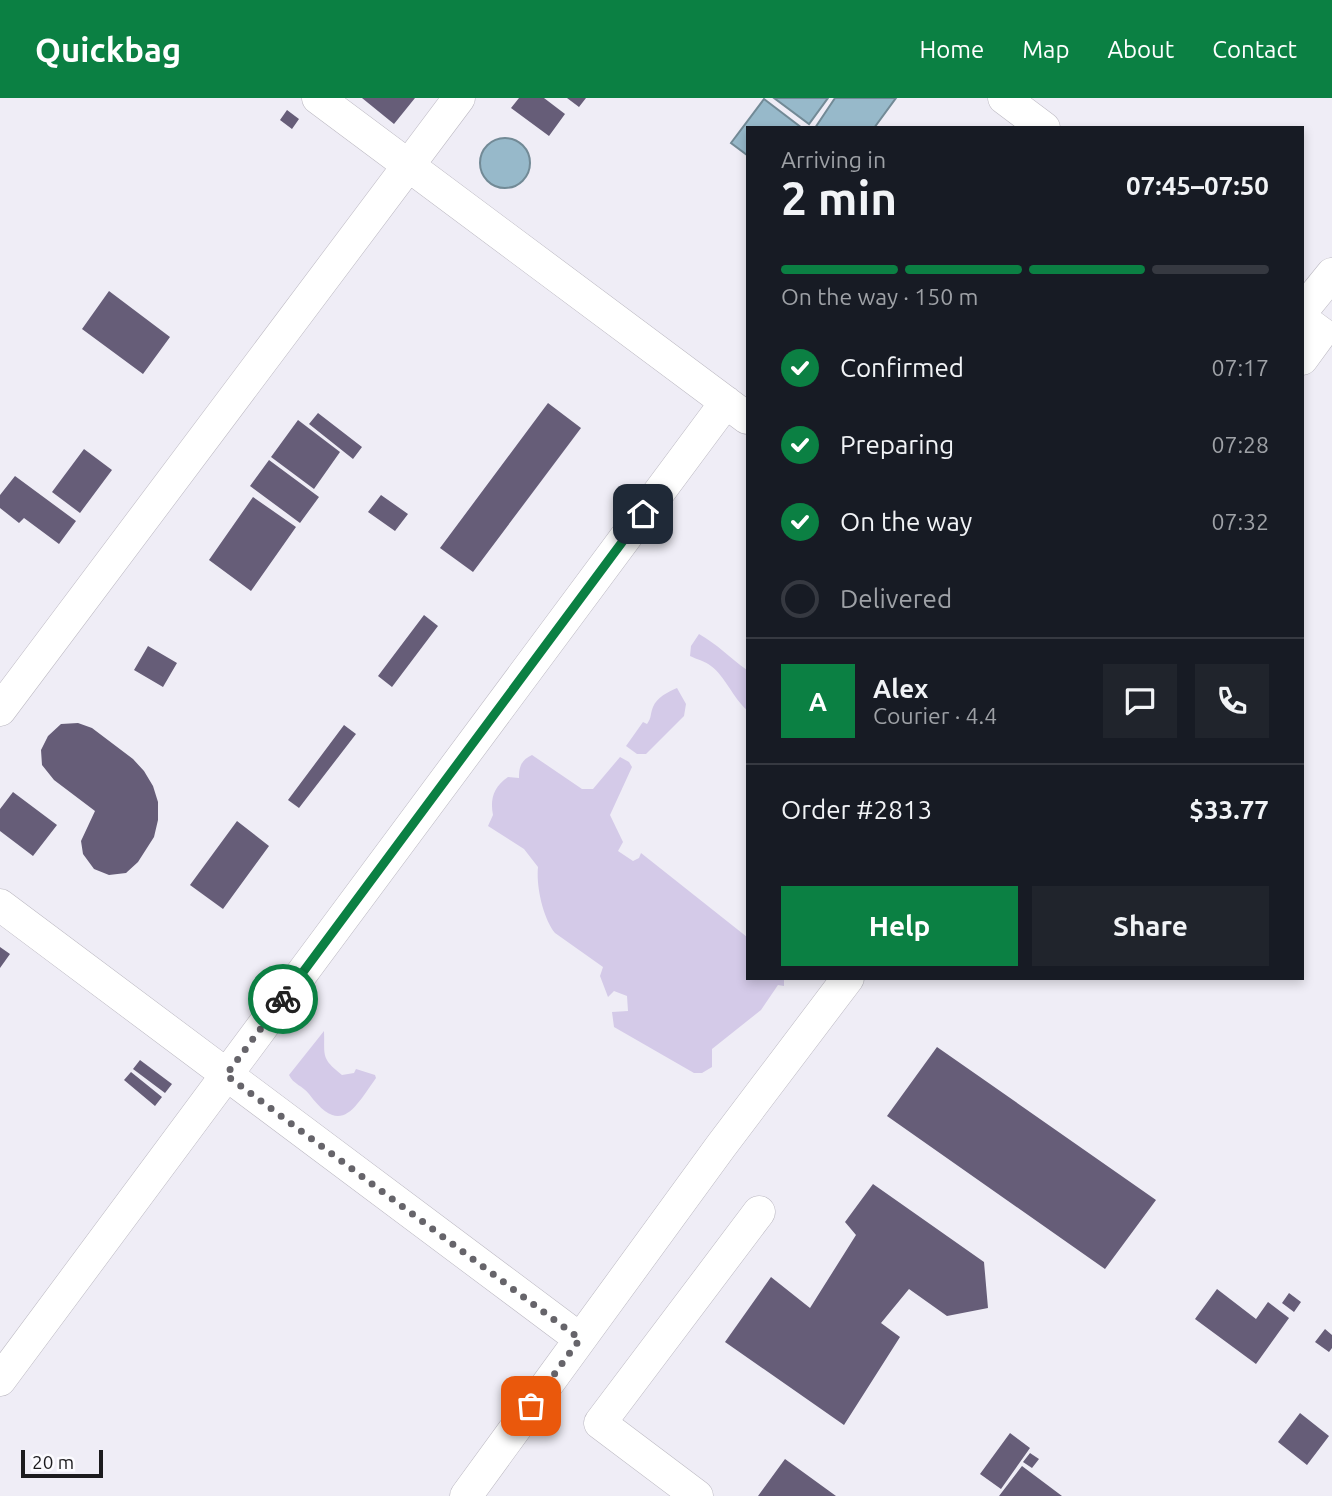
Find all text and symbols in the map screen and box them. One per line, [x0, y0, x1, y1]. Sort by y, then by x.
text: Quickbag [35, 31, 181, 68]
text: Home [919, 36, 984, 63]
text: Map [1022, 36, 1069, 63]
text: About [1107, 36, 1174, 63]
text: Contact [1212, 36, 1297, 63]
text: Arriving in [781, 147, 886, 172]
text: 07:45–07:50 [1126, 171, 1269, 200]
text: 2 min [781, 172, 897, 224]
text: On the way · 150 m [781, 284, 978, 309]
icon: check [781, 349, 819, 387]
text: Confirmed [840, 353, 964, 382]
text: 07:17 [1211, 355, 1269, 380]
icon: check [781, 426, 819, 464]
text: Preparing [840, 430, 954, 459]
text: 07:28 [1211, 432, 1269, 457]
pin [613, 484, 673, 544]
icon: home [624, 495, 662, 533]
icon: check [781, 503, 819, 541]
text: On the way [840, 507, 972, 536]
text: 07:32 [1211, 509, 1269, 534]
text: Delivered [840, 584, 952, 613]
button: chat [1103, 664, 1177, 738]
button: phone [1195, 664, 1269, 738]
text: Alex [873, 674, 928, 703]
text: A [809, 687, 827, 716]
text: Courier · 4.4 [873, 703, 997, 728]
text: Order #2813 [781, 795, 932, 824]
text: $33.77 [1189, 795, 1269, 824]
button: Help [781, 886, 1018, 966]
button: Share [1032, 886, 1269, 966]
courier [248, 964, 318, 1034]
icon: bike [264, 980, 302, 1018]
pin [501, 1376, 561, 1436]
icon: bag [512, 1387, 550, 1425]
scale bar [21, 1447, 103, 1479]
text: 20 m [32, 1451, 74, 1473]

